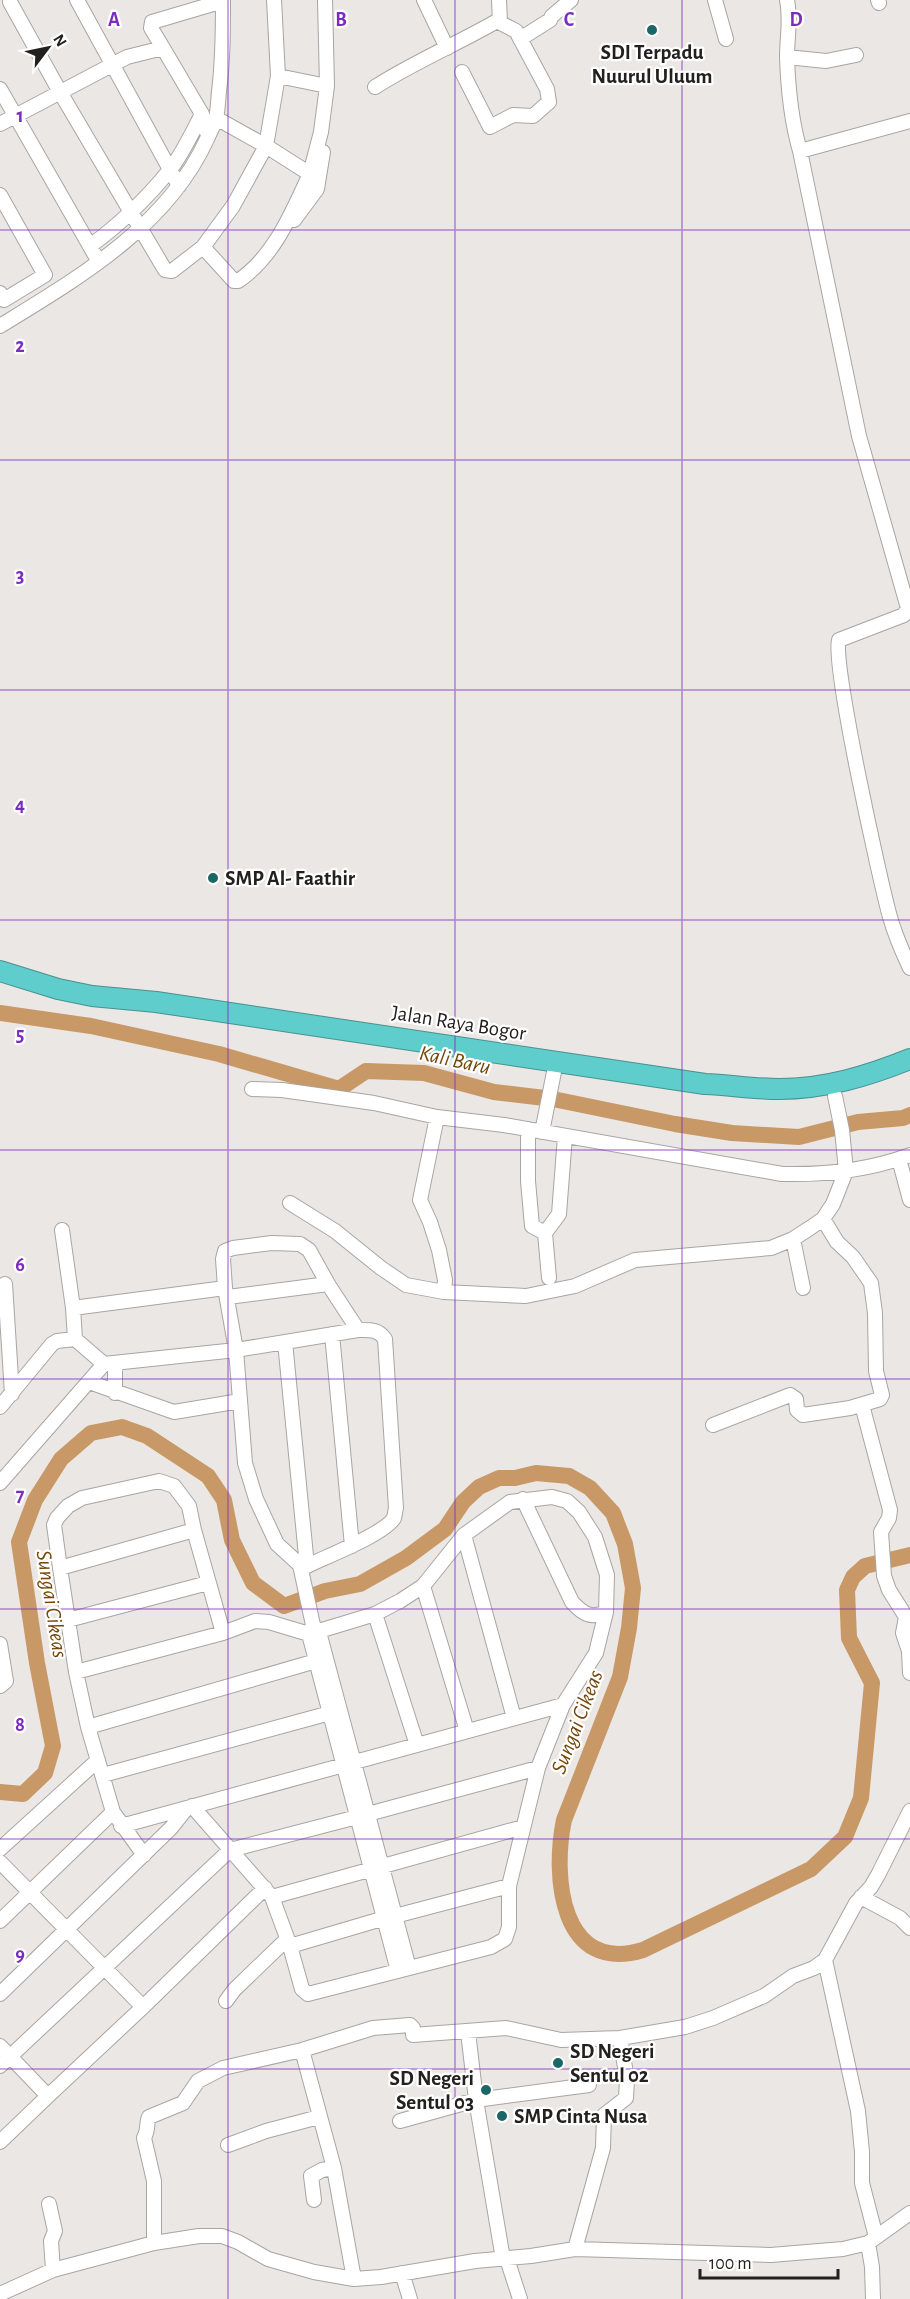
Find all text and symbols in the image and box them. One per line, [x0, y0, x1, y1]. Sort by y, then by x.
text: A [108, 10, 120, 30]
text: B [335, 10, 347, 30]
text: C [564, 10, 575, 30]
text: D [789, 10, 803, 30]
north arrow [18, 18, 78, 78]
marker: SDI Terpadu Nuurul Uluum [645, 23, 659, 37]
text: N [50, 32, 70, 50]
place label: SDI Terpadu Nuurul Uluum [592, 42, 712, 87]
text: 1 [16, 106, 24, 126]
text: 2 [15, 336, 25, 356]
text: 3 [16, 566, 24, 586]
text: 4 [15, 795, 25, 815]
place label: SMP Al- Faathir [225, 868, 356, 889]
marker: SMP Al- Faathir [206, 871, 220, 885]
street label: Jalan Raya Bogor [390, 1002, 528, 1044]
text: 5 [16, 1025, 24, 1045]
water label: Kali Baru [417, 1042, 493, 1078]
text: 6 [15, 1255, 25, 1275]
text: 7 [16, 1485, 25, 1505]
water label: Sungai Cikeas [33, 1549, 71, 1659]
water label: Sungai Cikeas [547, 1667, 607, 1777]
text: 8 [15, 1715, 25, 1735]
text: 9 [15, 1945, 25, 1965]
place label: SD Negeri Sentul 02 [570, 2041, 654, 2086]
marker: SD Negeri Sentul 02 [551, 2056, 565, 2070]
place label: SD Negeri Sentul 03 [390, 2068, 474, 2113]
marker: SD Negeri Sentul 03 [479, 2083, 493, 2097]
place label: SMP Cinta Nusa [514, 2106, 647, 2127]
marker: SMP Cinta Nusa [495, 2109, 509, 2123]
scale bar [700, 2242, 838, 2280]
text: 100 m [709, 2255, 752, 2273]

